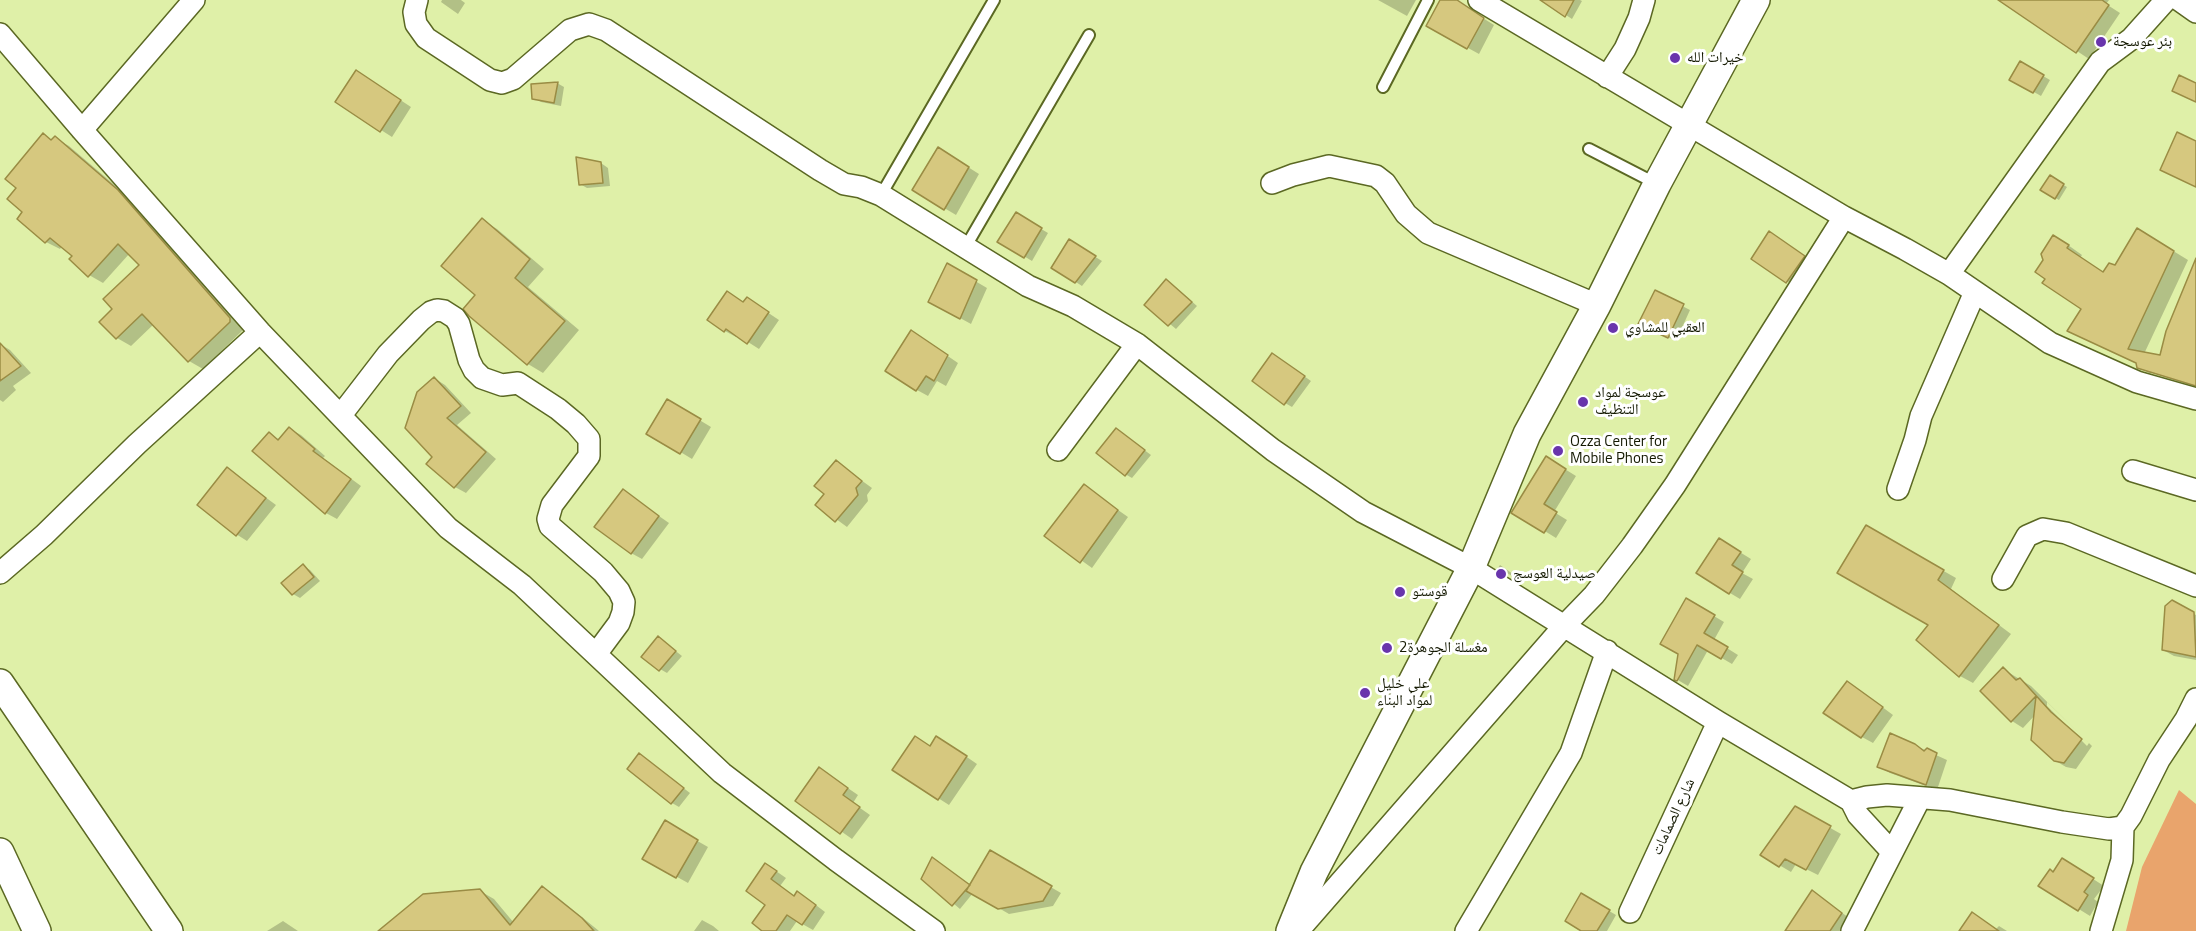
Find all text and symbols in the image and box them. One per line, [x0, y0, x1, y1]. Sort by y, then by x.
place label: بئر عوسجة [2113, 33, 2172, 51]
marker: بئر عوسجة [2094, 35, 2108, 49]
place label: خيرات الله [1687, 49, 1744, 67]
marker: خيرات الله [1668, 51, 1682, 65]
place label: العقبي للمشاوي [1625, 319, 1705, 337]
marker: العقبي للمشاوي [1606, 321, 1620, 335]
place label: عوسجة لمواد التنظيف [1595, 384, 1666, 419]
marker: عوسجة لمواد التنظيف [1576, 395, 1590, 409]
place label: Ozza Center for Mobile Phones [1570, 433, 1667, 468]
marker: Ozza Center for Mobile Phones [1551, 444, 1565, 458]
place label: صيدلية العوسج [1513, 565, 1596, 583]
marker: صيدلية العوسج [1494, 567, 1508, 581]
place label: قوستو [1412, 583, 1448, 601]
marker: قوستو [1393, 585, 1407, 599]
place label: مغسلة الجوهرة2 [1399, 639, 1488, 657]
marker: مغسلة الجوهرة2 [1380, 641, 1394, 655]
place label: علي خليل لمواد البناء [1377, 675, 1432, 710]
marker: علي خليل لمواد البناء [1358, 686, 1372, 700]
street label: شارع الصمامات [1648, 776, 1700, 858]

